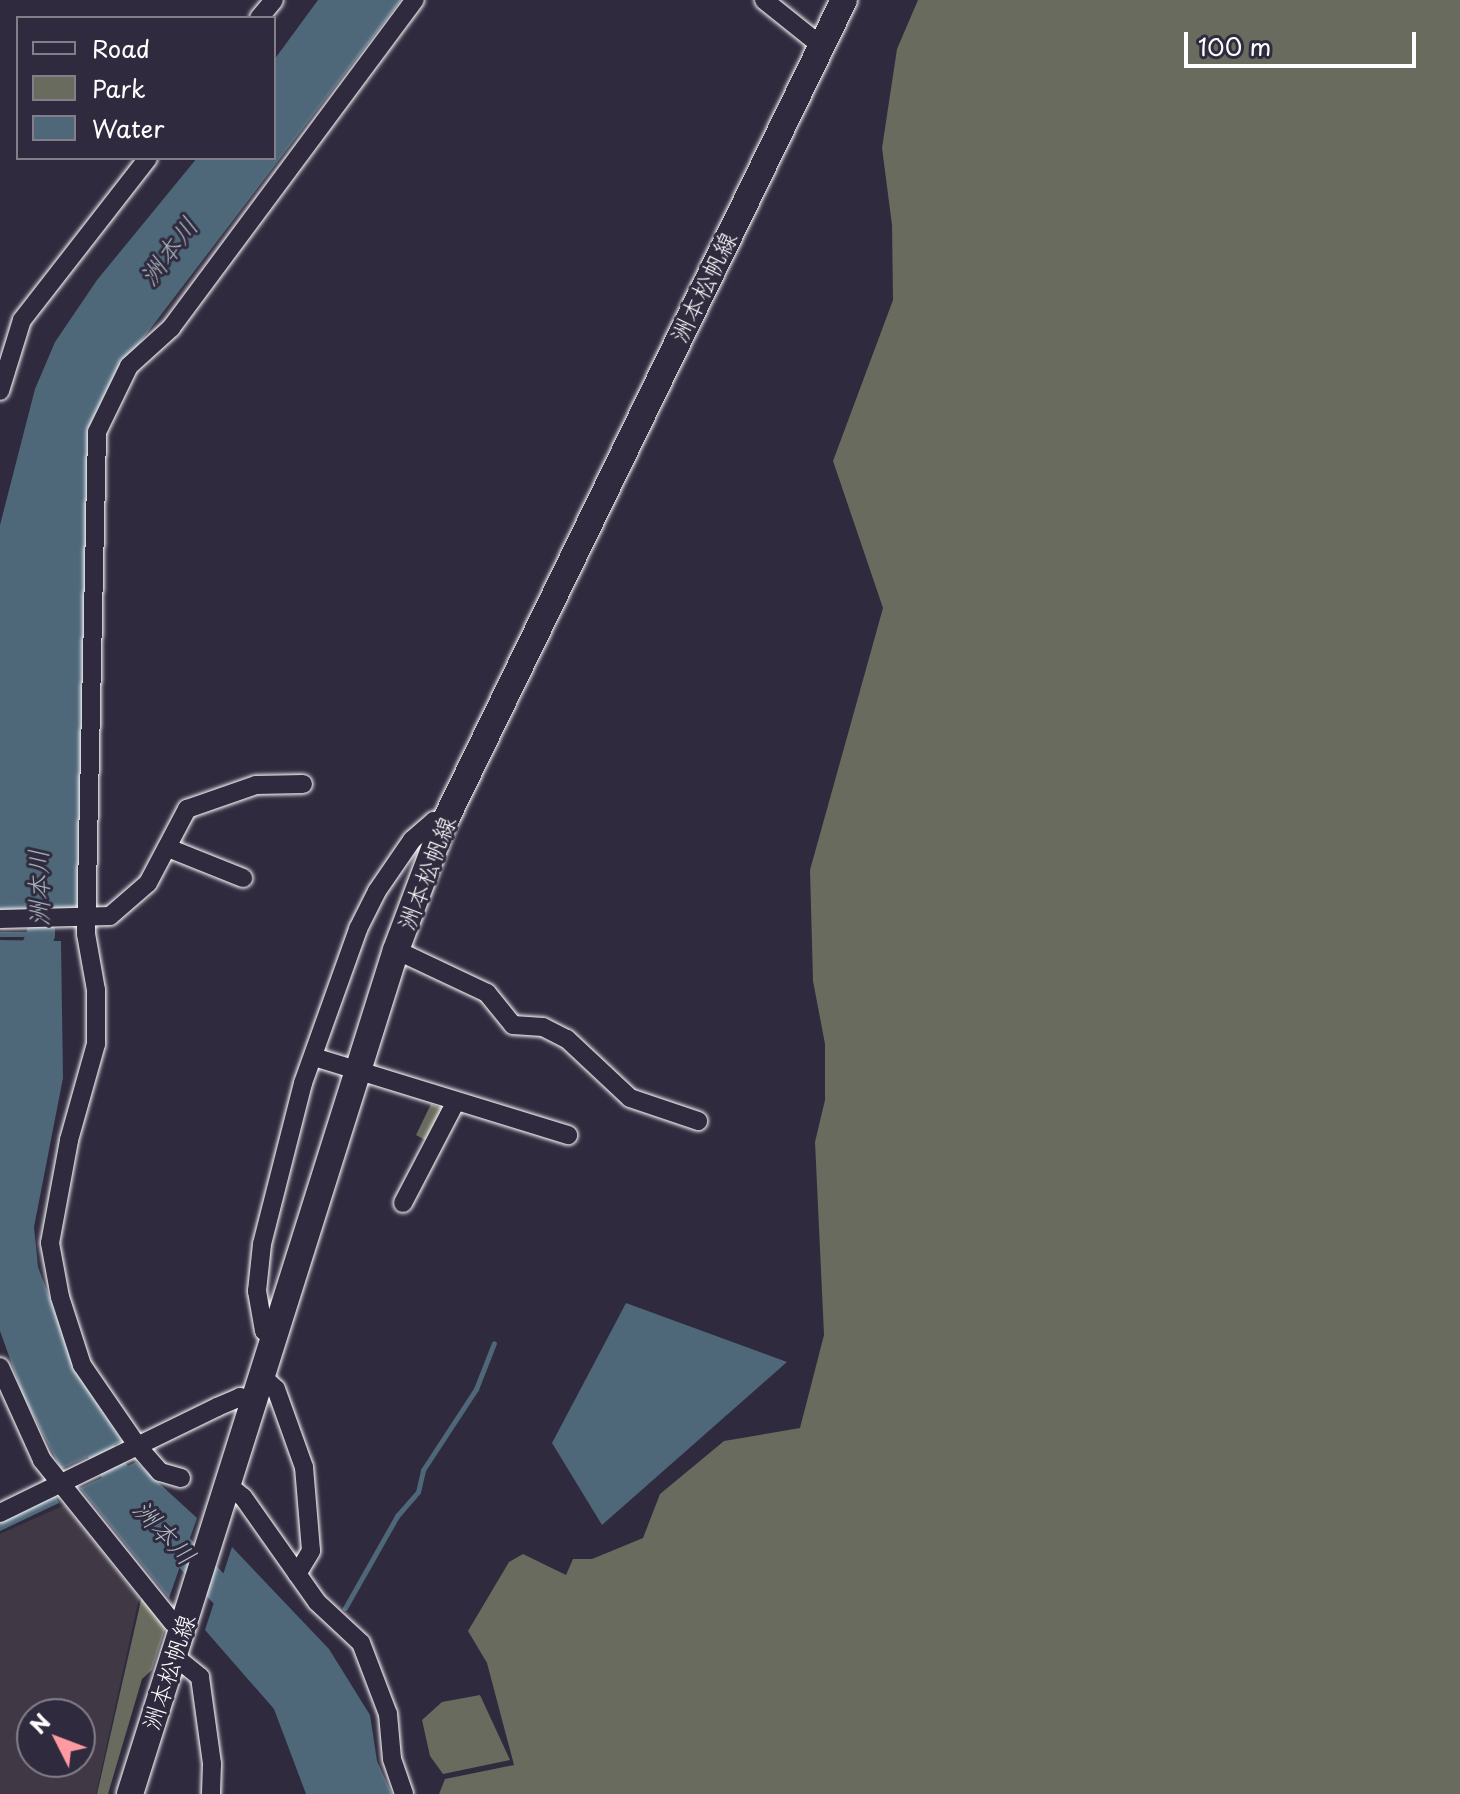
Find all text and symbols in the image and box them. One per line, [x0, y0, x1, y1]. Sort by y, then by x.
legend [16, 16, 276, 160]
scale bar [1188, 16, 1420, 66]
text: 100 m [1198, 28, 1271, 64]
text: Road [92, 30, 150, 66]
text: Park [92, 70, 146, 106]
text: Water [92, 110, 164, 146]
water label: 洲本川 [132, 210, 204, 292]
street label: 洲本松帆線 [664, 227, 742, 347]
street label: 洲本松帆線 [391, 812, 461, 934]
water label: 洲本川 [22, 849, 54, 927]
water label: 洲本川 [127, 1493, 203, 1571]
street label: 洲本松帆線 [136, 1610, 200, 1734]
north arrow [16, 1698, 96, 1778]
text: N [21, 1705, 57, 1740]

